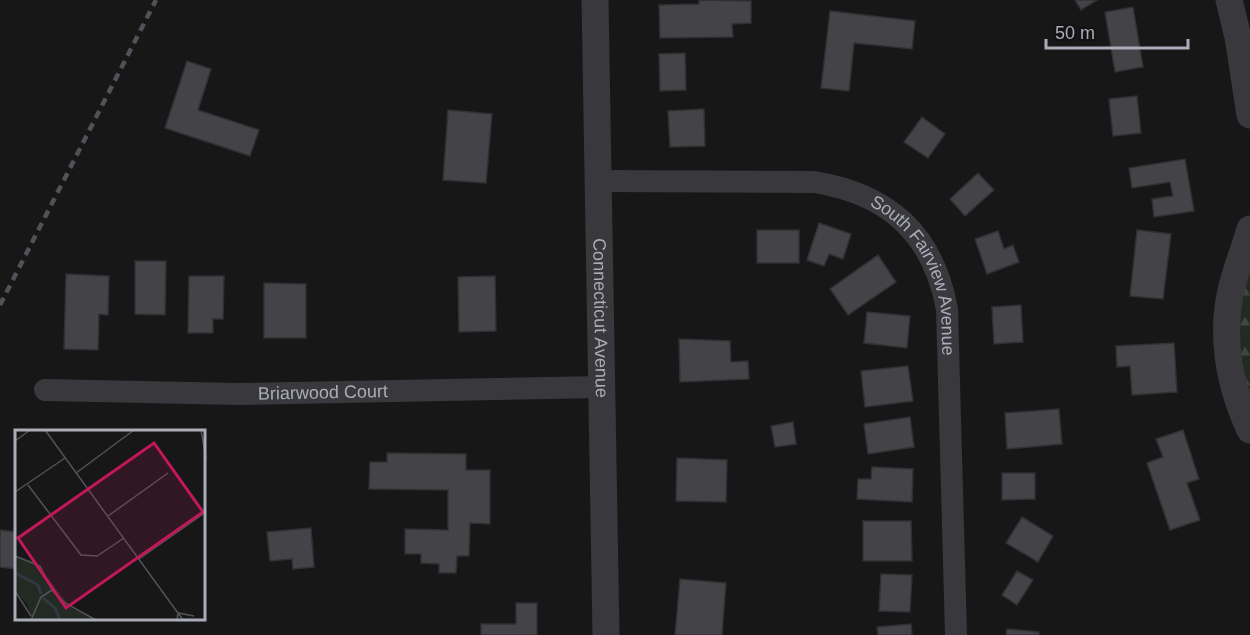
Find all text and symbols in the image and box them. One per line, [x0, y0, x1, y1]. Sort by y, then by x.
scale bar [1046, 12, 1188, 50]
text: 50 m [1055, 23, 1095, 43]
street label: South Fairview Avenue [867, 191, 958, 356]
street label: Connecticut Avenue [589, 238, 612, 398]
street label: Briarwood Court [258, 381, 388, 404]
inset map [15, 430, 206, 620]

